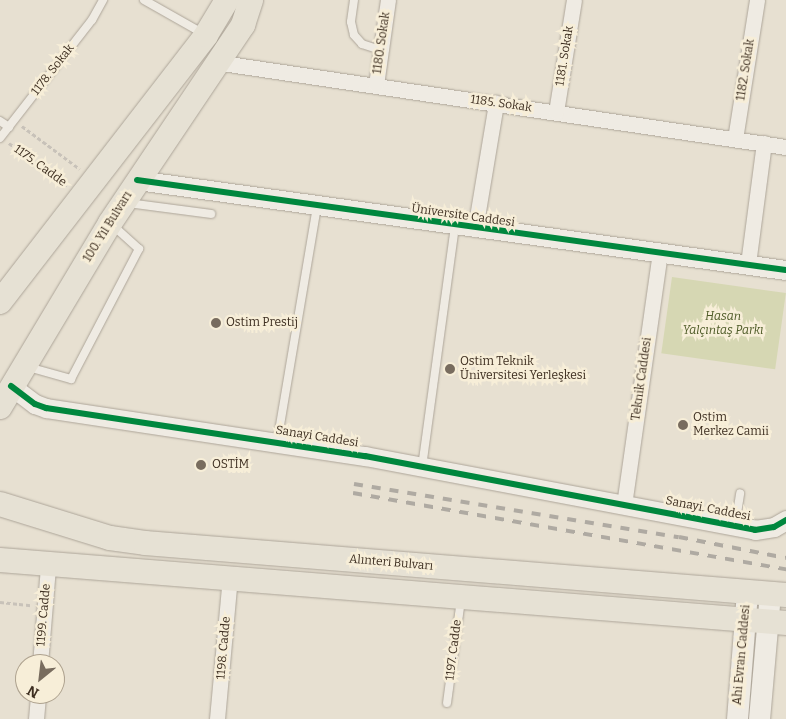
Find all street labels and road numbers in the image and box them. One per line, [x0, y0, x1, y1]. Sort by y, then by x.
street label: 1180. Sokak [371, 11, 393, 75]
street label: 1181. Sokak [553, 25, 577, 87]
street label: 1182. Sokak [734, 38, 758, 102]
street label: 1178. Sokak [29, 42, 77, 98]
street label: 1185. Sokak [469, 93, 533, 115]
street label: 1175. Cadde [11, 142, 69, 190]
street label: 100. Yıl Bulvarı [81, 189, 135, 265]
street label: Üniversite Caddesi [410, 202, 516, 230]
street label: Teknik Caddesi [629, 336, 655, 422]
street label: Sanayi Caddesi [275, 423, 359, 451]
street label: Sanayi. Caddesi [664, 494, 752, 524]
street label: Alınteri Bulvarı [348, 552, 434, 574]
street label: 1199. Cadde [34, 583, 54, 647]
street label: Ahi Evran Caddesi [730, 604, 754, 706]
street label: 1198. Cadde [214, 616, 234, 680]
street label: 1197. Cadde [443, 619, 465, 681]

